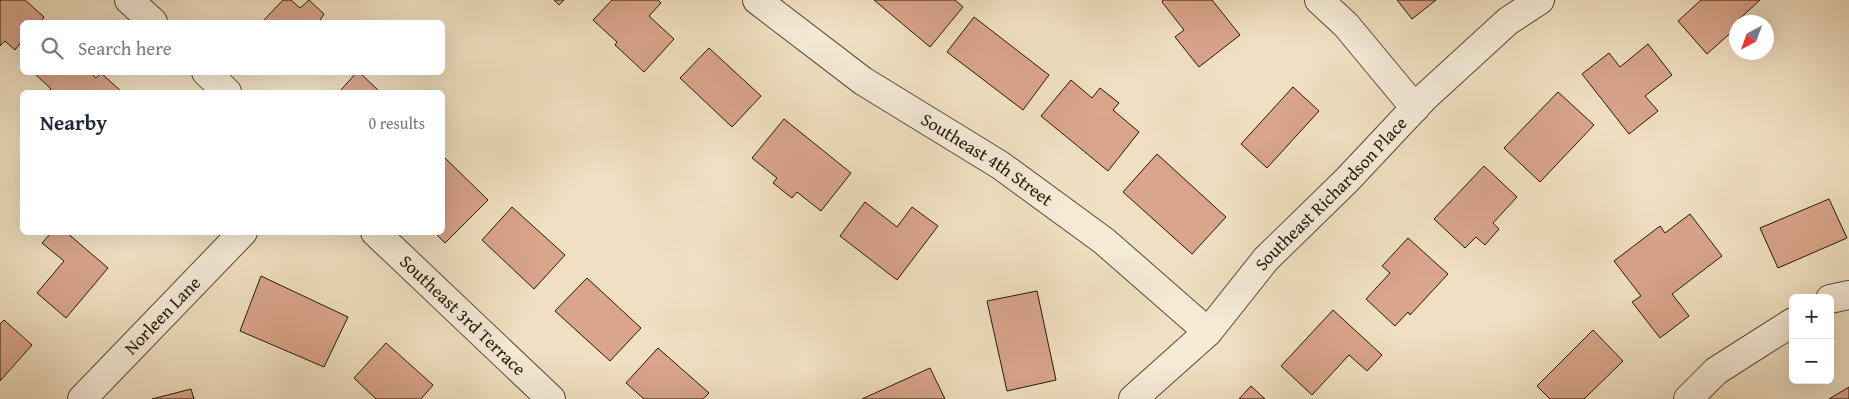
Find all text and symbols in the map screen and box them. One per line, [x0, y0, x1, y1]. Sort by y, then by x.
north arrow [1729, 15, 1774, 60]
search box [20, 20, 445, 75]
icon: search [38, 34, 66, 62]
text: Search here [78, 34, 172, 62]
street label: Southeast 4th Street [916, 106, 1059, 213]
text: Nearby [40, 107, 107, 138]
street label: Southeast Richardson Place [1248, 110, 1413, 276]
text: 0 results [368, 111, 425, 135]
street label: Southeast 3rd Terrace [394, 248, 532, 382]
street label: Norleen Lane [118, 270, 207, 361]
map controls [1789, 294, 1834, 384]
button: + [1789, 294, 1834, 339]
button: − [1789, 339, 1834, 384]

